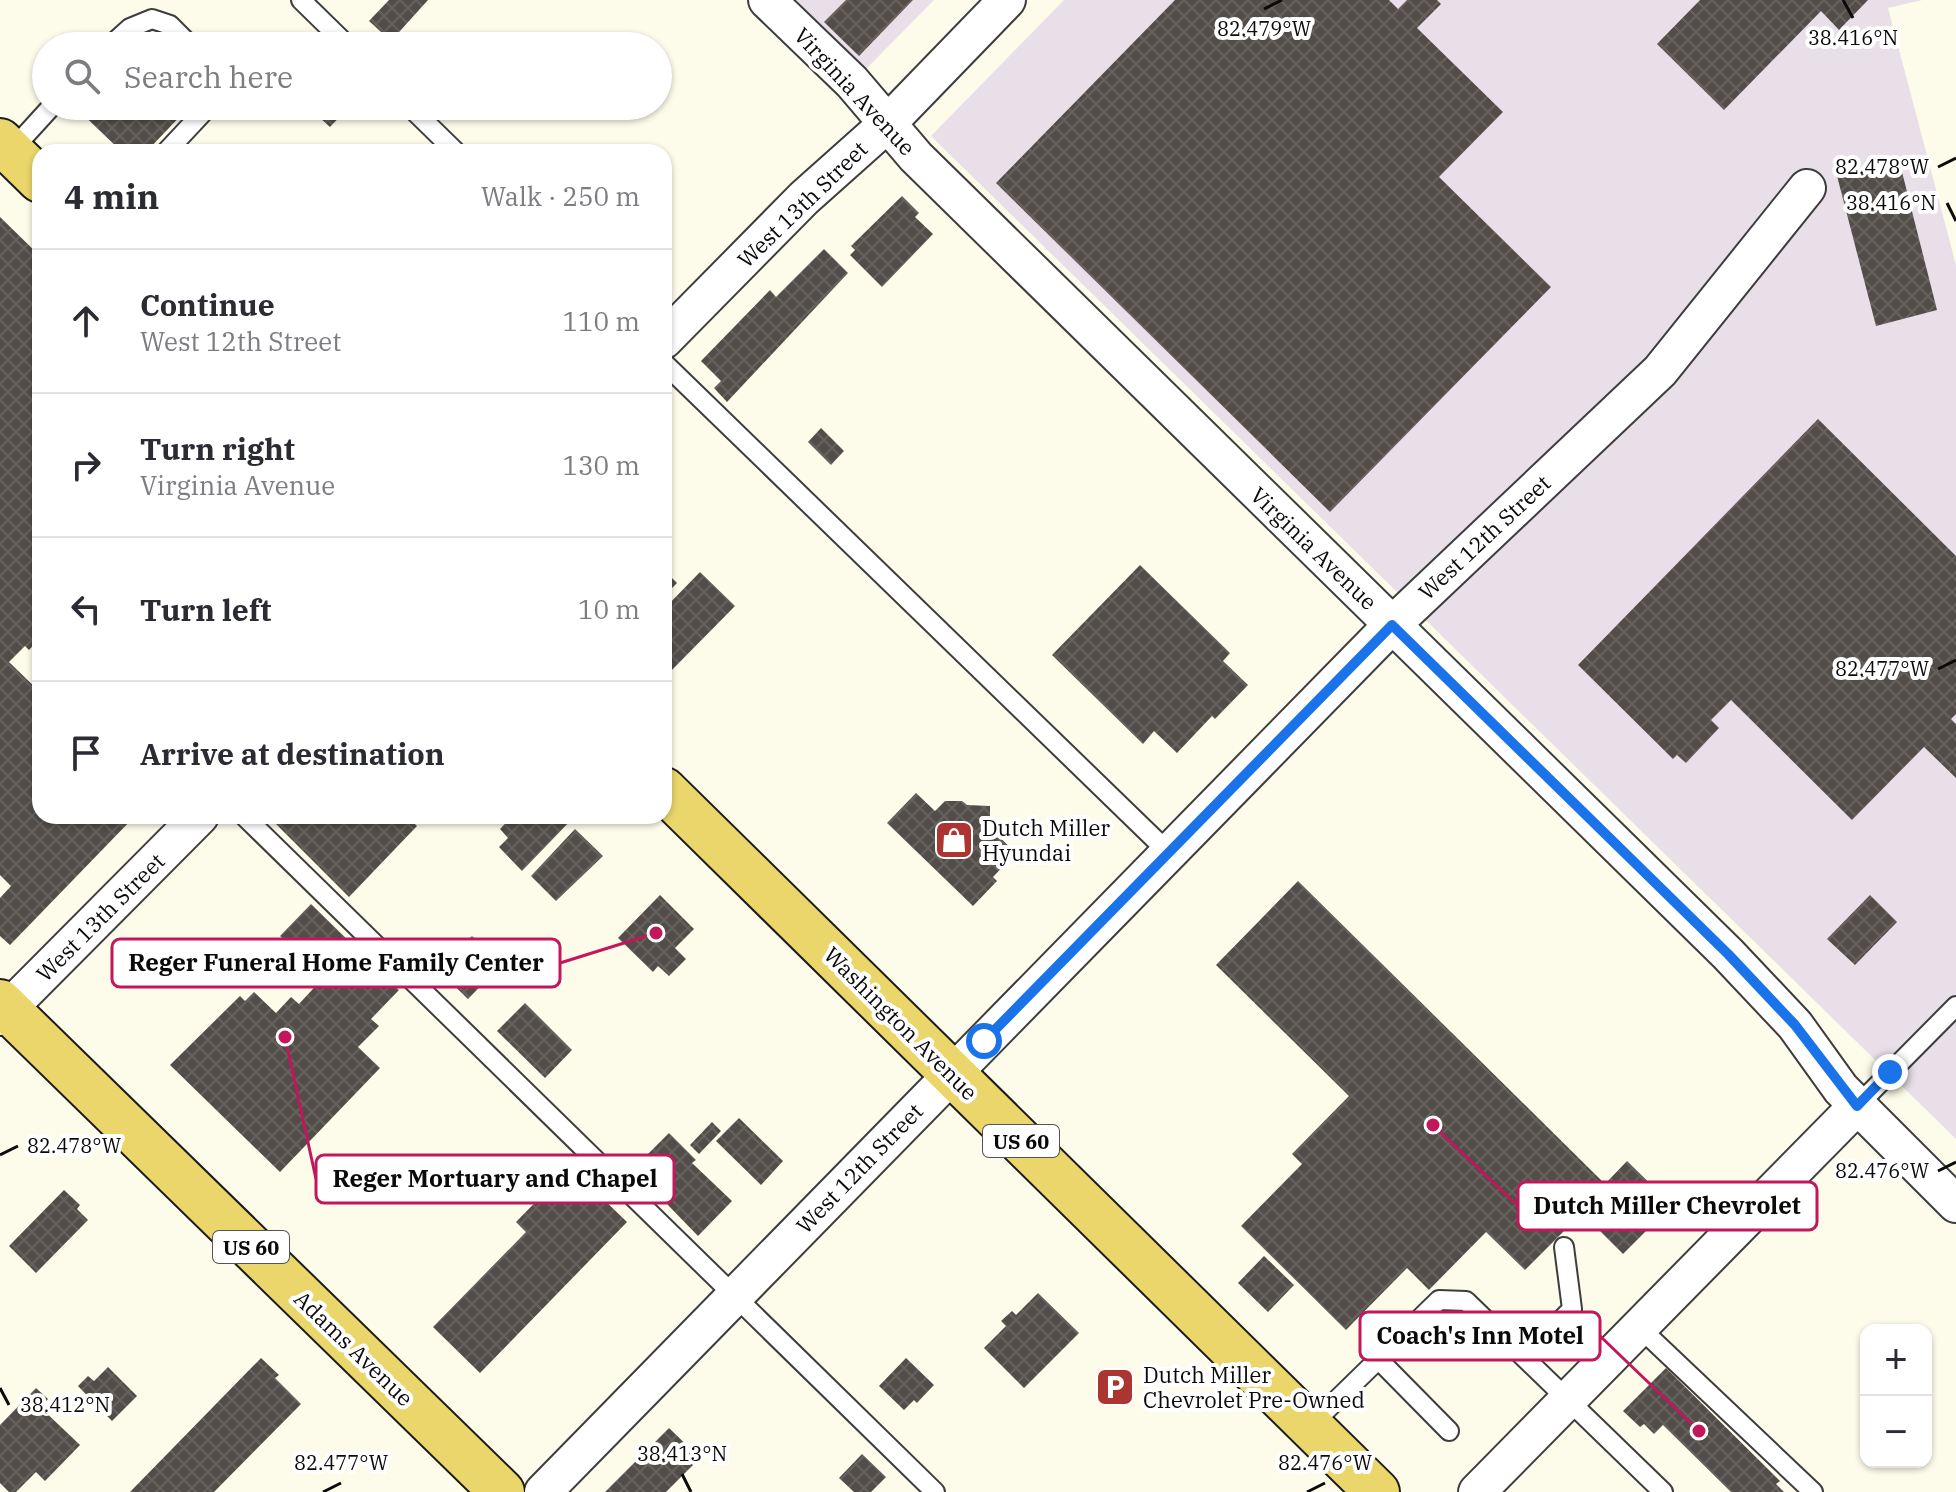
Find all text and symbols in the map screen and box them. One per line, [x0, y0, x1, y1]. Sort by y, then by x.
text: 82.479°W [1217, 15, 1311, 42]
street label: Virginia Avenue [788, 21, 922, 161]
text: 38.416°N [1808, 24, 1898, 51]
search box [32, 32, 672, 120]
icon: search [60, 54, 104, 98]
text: Search here [124, 57, 293, 96]
street label: West 13th Street [731, 134, 874, 274]
text: 82.478°W [1835, 153, 1929, 180]
text: 4 min [64, 174, 159, 218]
text: Walk · 250 m [481, 179, 640, 213]
text: 38.416°N [1846, 189, 1936, 216]
text: Continue [140, 285, 275, 324]
icon: ahead [64, 299, 108, 343]
text: 110 m [562, 304, 640, 338]
text: West 12th Street [140, 324, 341, 358]
text: Turn right [140, 429, 295, 468]
icon: right [64, 443, 108, 487]
text: 130 m [562, 448, 640, 482]
text: Virginia Avenue [140, 468, 335, 502]
street label: West 12th Street [1412, 468, 1556, 606]
street label: Virginia Avenue [1245, 480, 1383, 616]
icon: left [64, 587, 108, 631]
text: Turn left [140, 590, 272, 629]
text: 10 m [578, 592, 640, 626]
text: 82.477°W [1835, 655, 1929, 682]
icon: arrive [64, 731, 108, 775]
text: Arrive at destination [140, 734, 445, 773]
place label: Dutch Miller Hyundai [982, 813, 1110, 867]
shop icon: Dutch Miller Hyundai [933, 819, 975, 861]
street label: West 13th Street [30, 846, 171, 987]
callout: Reger Funeral Home Family Center [112, 939, 560, 987]
street label: Washington Avenue [818, 940, 984, 1106]
text: Reger Funeral Home Family Center [128, 946, 544, 978]
route start [966, 1023, 1002, 1059]
route end [1872, 1054, 1908, 1090]
street label: West 12th Street [789, 1096, 929, 1239]
road number: US 60 [983, 1125, 1059, 1157]
text: 82.478°W [27, 1132, 121, 1159]
callout: Reger Mortuary and Chapel [316, 1155, 674, 1203]
text: 82.476°W [1835, 1157, 1929, 1184]
text: Reger Mortuary and Chapel [332, 1162, 658, 1194]
callout: Dutch Miller Chevrolet [1518, 1182, 1817, 1230]
text: Dutch Miller Chevrolet [1533, 1189, 1801, 1221]
road number: US 60 [213, 1231, 289, 1263]
street label: Adams Avenue [288, 1284, 420, 1412]
callout: Coach's Inn Motel [1360, 1312, 1600, 1360]
text: Coach's Inn Motel [1376, 1319, 1584, 1351]
map controls [1860, 1324, 1932, 1468]
button: + [1860, 1324, 1932, 1396]
place label: Dutch Miller Chevrolet Pre-Owned [1143, 1360, 1365, 1414]
parking icon: Dutch Miller Chevrolet Pre-Owned [1094, 1366, 1136, 1408]
text: 38.412°N [20, 1391, 110, 1418]
button: − [1860, 1396, 1932, 1468]
text: 38.413°N [637, 1440, 727, 1467]
text: 82.477°W [294, 1449, 388, 1476]
text: 82.476°W [1278, 1449, 1372, 1476]

